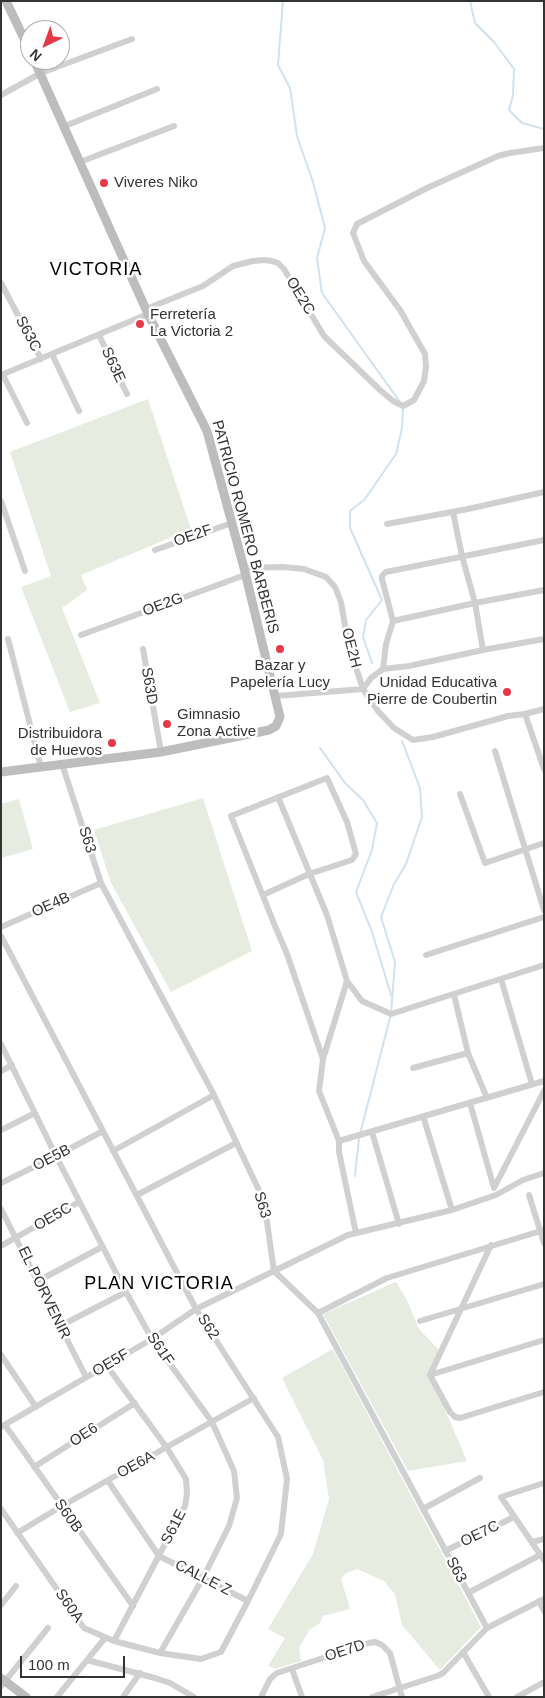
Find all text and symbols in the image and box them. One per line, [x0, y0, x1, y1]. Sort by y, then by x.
north arrow [20, 20, 70, 70]
text: N [27, 46, 45, 65]
place label: Viveres Niko [114, 174, 198, 192]
marker: Viveres Niko [98, 177, 110, 189]
district label: VICTORIA [49, 259, 143, 281]
street label: OE2C [282, 274, 318, 318]
place label: Ferretería La Victoria 2 [150, 306, 233, 341]
street label: S63C [11, 313, 45, 355]
marker: Ferretería La Victoria 2 [134, 318, 146, 330]
street label: S63E [97, 345, 129, 385]
street label: PATRICIO ROMERO BARBERIS [208, 418, 282, 636]
street label: OE2F [172, 521, 214, 551]
street label: OE2G [140, 589, 186, 621]
street label: OE2H [337, 626, 365, 670]
marker: Bazar y Papelería Lucy [274, 643, 286, 655]
place label: Bazar y Papelería Lucy [230, 657, 330, 692]
street label: S63D [137, 666, 161, 706]
place label: Unidad Educativa Pierre de Coubertin [367, 674, 497, 709]
marker: Unidad Educativa Pierre de Coubertin [501, 686, 513, 698]
place label: Gimnasio Zona Active [177, 706, 256, 741]
marker: Gimnasio Zona Active [161, 718, 173, 730]
place label: Distribuidora de Huevos [18, 725, 102, 760]
marker: Distribuidora de Huevos [106, 737, 118, 749]
street label: S63 [74, 825, 100, 855]
street label: OE4B [29, 889, 73, 921]
street label: OE5B [30, 1141, 74, 1175]
street label: S63 [250, 1190, 274, 1220]
street label: OE5C [31, 1199, 75, 1235]
street label: EL PORVENIR [14, 1244, 74, 1342]
district label: PLAN VICTORIA [83, 1273, 235, 1295]
street label: S62 [193, 1311, 223, 1343]
street label: S61F [143, 1329, 177, 1369]
street label: OE5F [90, 1345, 132, 1381]
street label: OE6 [67, 1419, 101, 1451]
street label: OE6A [114, 1447, 158, 1483]
street label: S60B [50, 1496, 86, 1536]
street label: S61E [158, 1507, 190, 1547]
street label: OE7C [458, 1517, 502, 1551]
street label: S63 [442, 1554, 470, 1586]
street label: CALLE Z [172, 1556, 234, 1600]
street label: S60A [51, 1586, 87, 1626]
street label: OE7D [323, 1636, 367, 1666]
scale bar [22, 1646, 128, 1678]
text: 100 m [28, 1656, 70, 1673]

